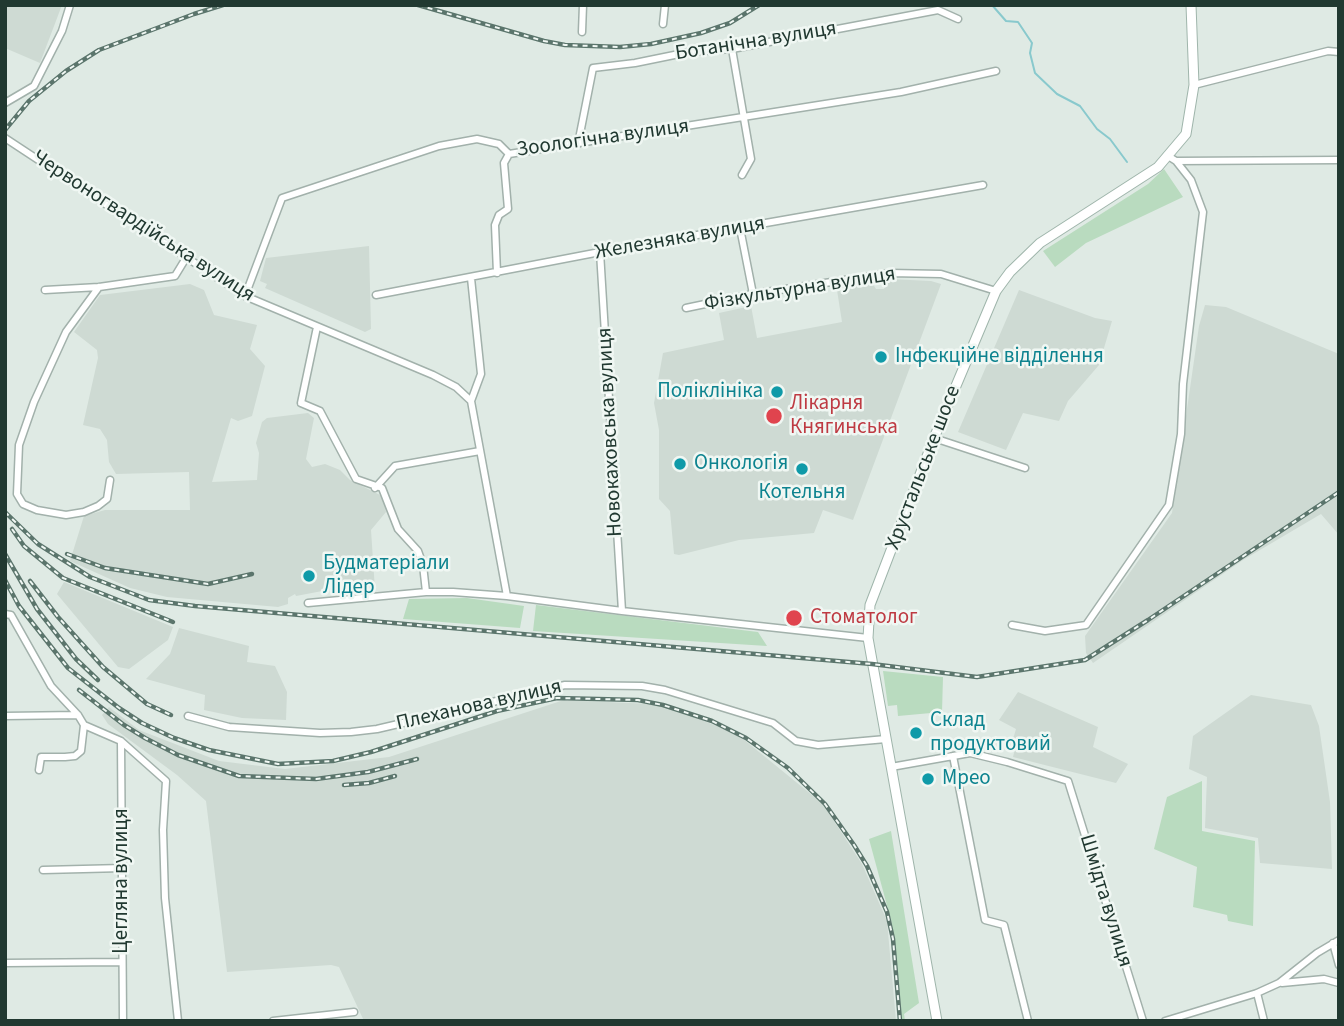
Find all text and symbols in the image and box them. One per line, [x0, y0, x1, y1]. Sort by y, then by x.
street label: Ботанічна вулиця [673, 17, 839, 67]
street label: Зоологічна вулиця [515, 114, 691, 164]
street label: Червоногвардійська вулиця [27, 146, 259, 308]
street label: Железняка вулиця [593, 212, 767, 266]
street label: Фізкультурна вулиця [703, 262, 897, 318]
street label: Новокаховська вулиця [593, 327, 629, 537]
place label: Інфекційне відділення [895, 344, 1104, 370]
marker: Інфекційне відділення [873, 349, 889, 365]
place label: Поліклініка [657, 379, 763, 405]
street label: Хрустальське шосе [881, 382, 967, 554]
marker: Поліклініка [769, 384, 785, 400]
place label: Лікарня Княгинська [790, 391, 898, 441]
marker: Лікарня Княгинська [764, 406, 784, 426]
place label: Онкологія [694, 451, 788, 477]
marker: Онкологія [672, 456, 688, 472]
marker: Котельня [794, 461, 810, 477]
place label: Котельня [759, 480, 845, 506]
place label: Будматеріали Лідер [323, 551, 450, 601]
marker: Будматеріали Лідер [301, 568, 317, 584]
place label: Стоматолог [810, 605, 918, 631]
marker: Стоматолог [784, 608, 804, 628]
street label: Плеханова вулиця [394, 675, 564, 737]
place label: Склад продуктовий [930, 708, 1051, 758]
marker: Склад продуктовий [908, 725, 924, 741]
place label: Мрео [942, 766, 991, 792]
marker: Мрео [920, 771, 936, 787]
street label: Цегляна вулиця [109, 808, 135, 954]
street label: Шмідта вулиця [1073, 832, 1137, 970]

